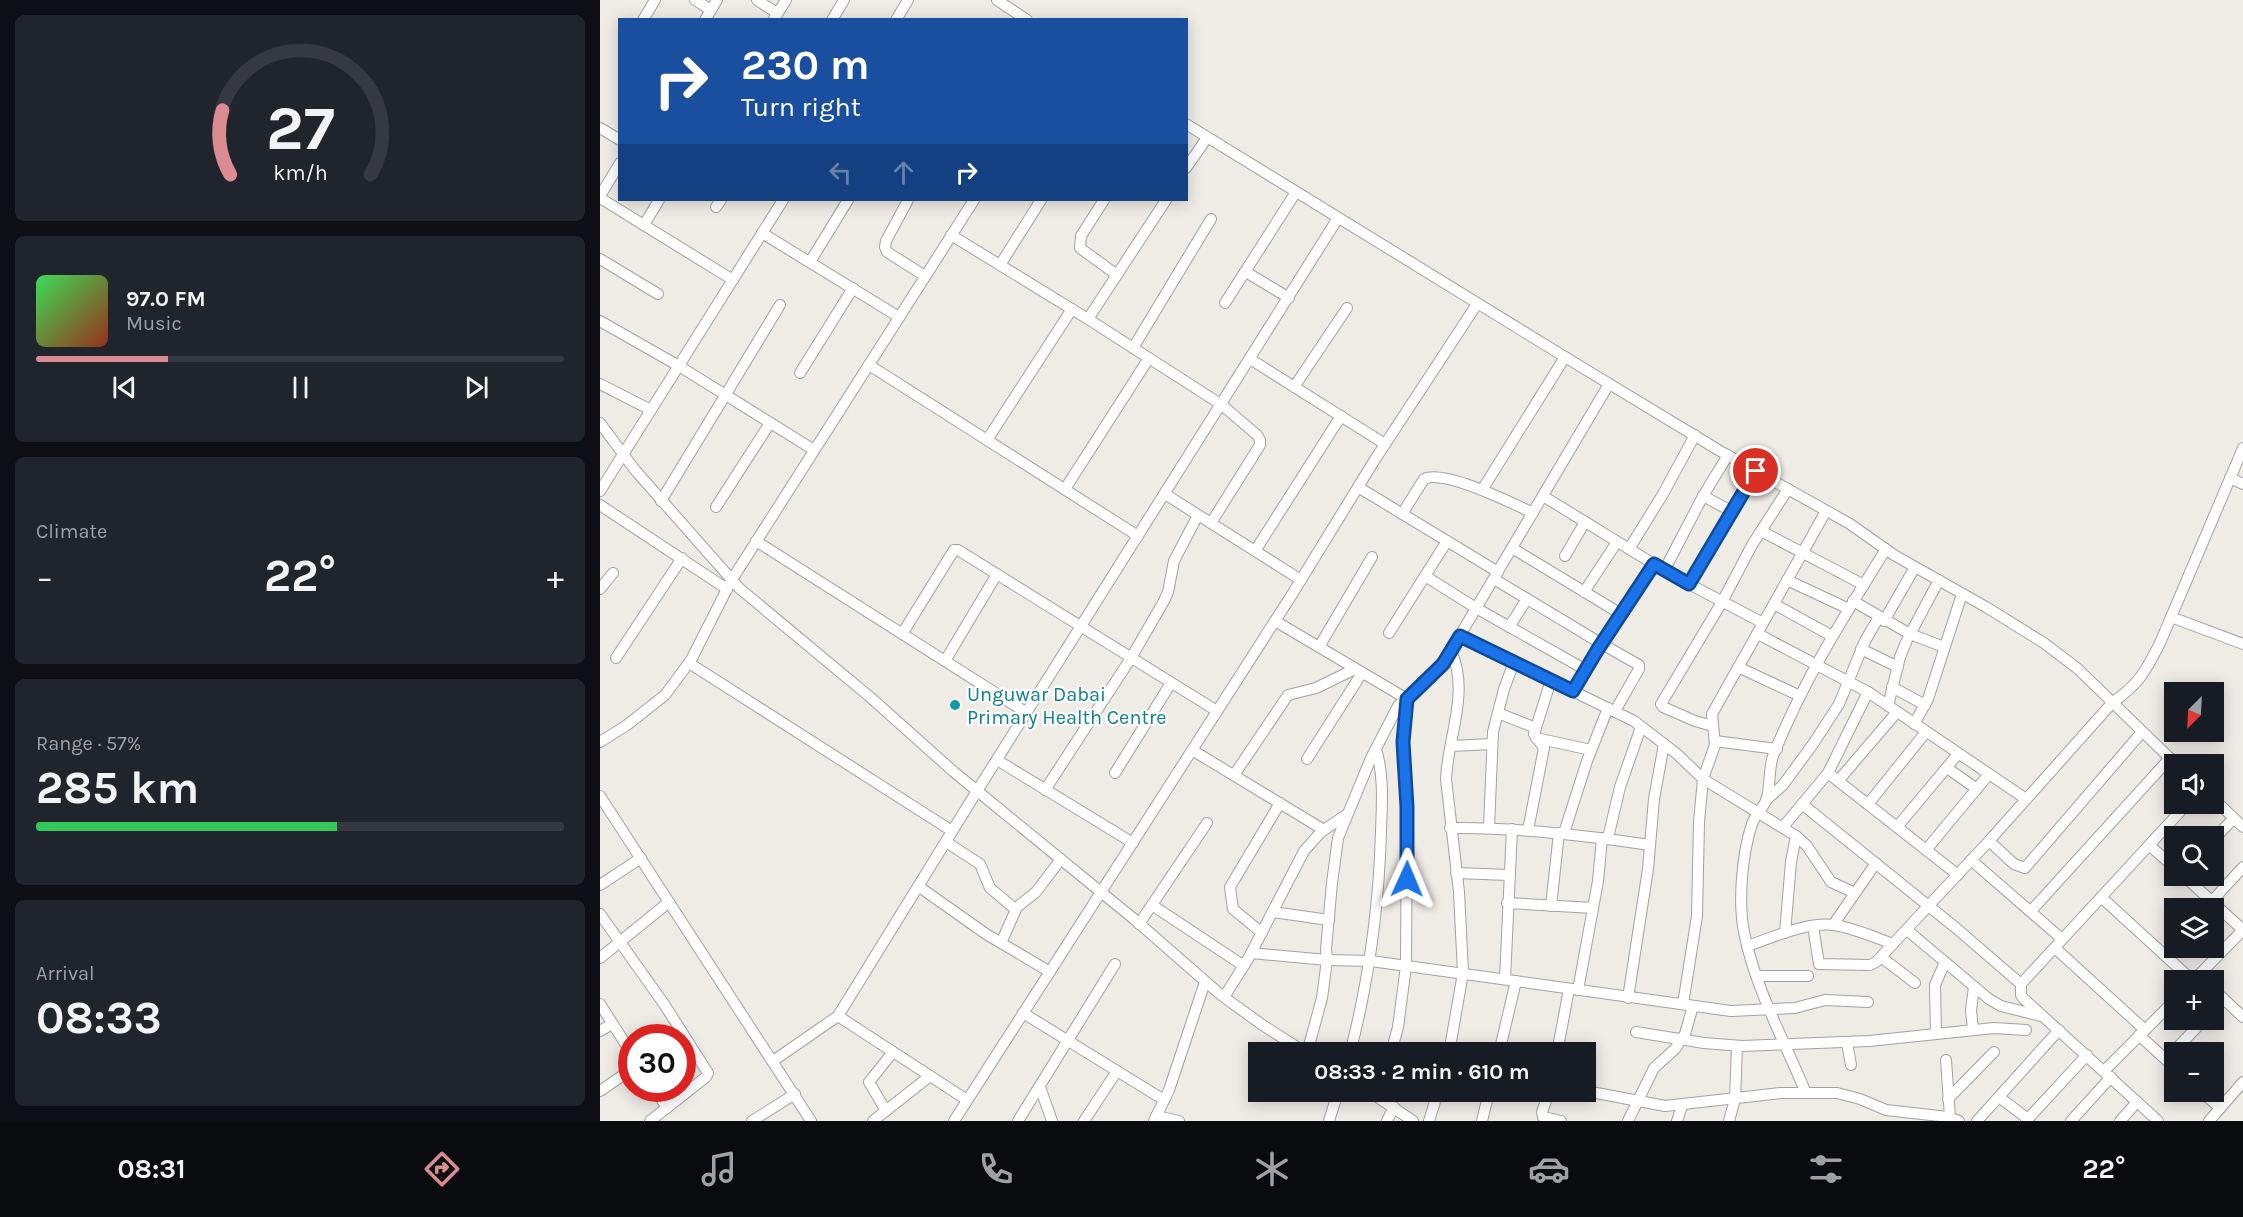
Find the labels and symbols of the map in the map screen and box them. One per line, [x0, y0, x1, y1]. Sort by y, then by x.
pin [1730, 445, 1781, 496]
north arrow [2164, 682, 2224, 742]
place label: Unguwar Dabai Primary Health Centre [967, 683, 1166, 729]
marker: Unguwar Dabai Primary Health Centre [948, 698, 962, 712]
position arrow [1375, 847, 1439, 911]
speed limit sign: 30 [618, 1024, 696, 1102]

